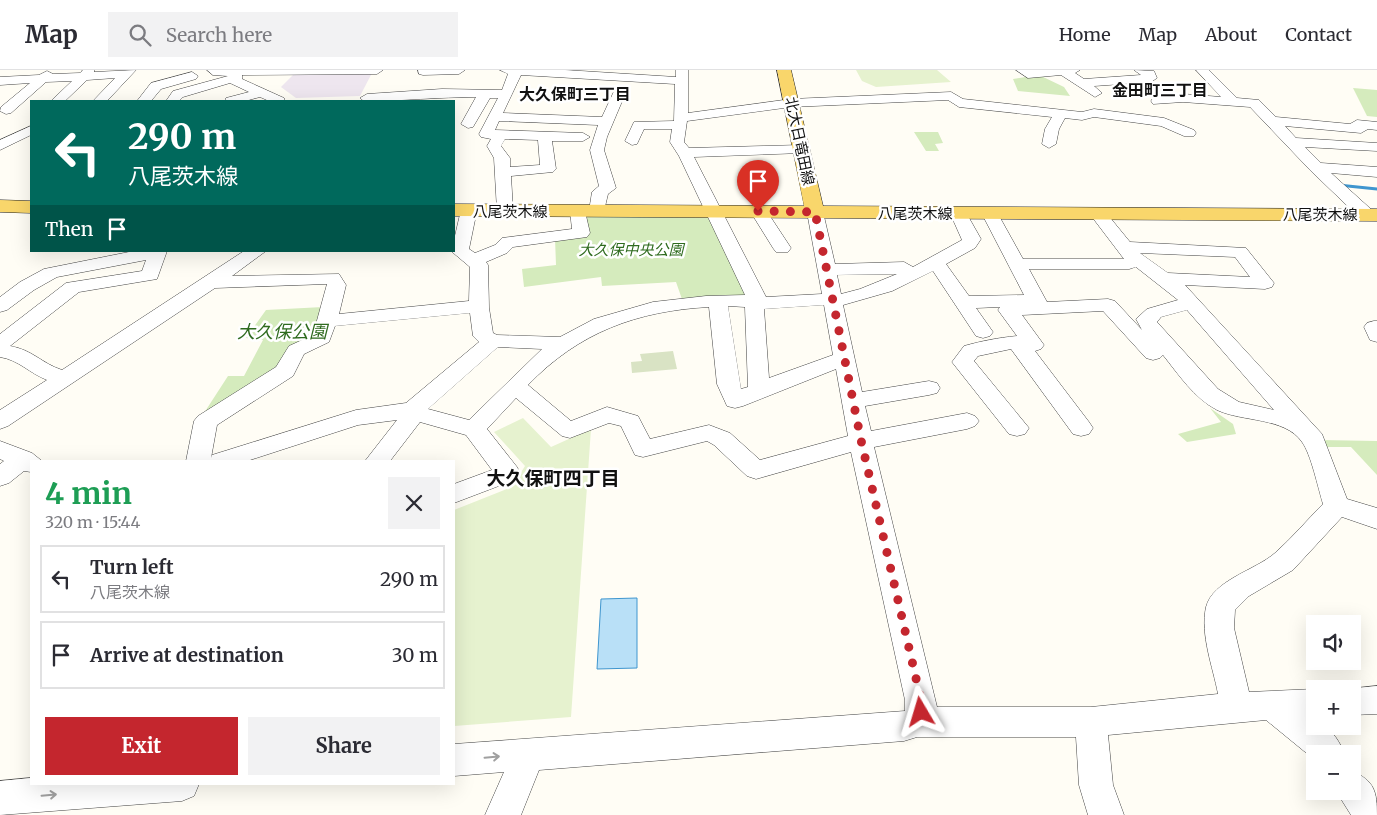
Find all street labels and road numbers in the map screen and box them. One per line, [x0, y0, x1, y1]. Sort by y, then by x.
street label: 北大日竜田線 [781, 95, 819, 187]
street label: 八尾茨木線 [472, 202, 548, 221]
street label: 八尾茨木線 [877, 204, 953, 223]
street label: 八尾茨木線 [1282, 205, 1358, 224]

